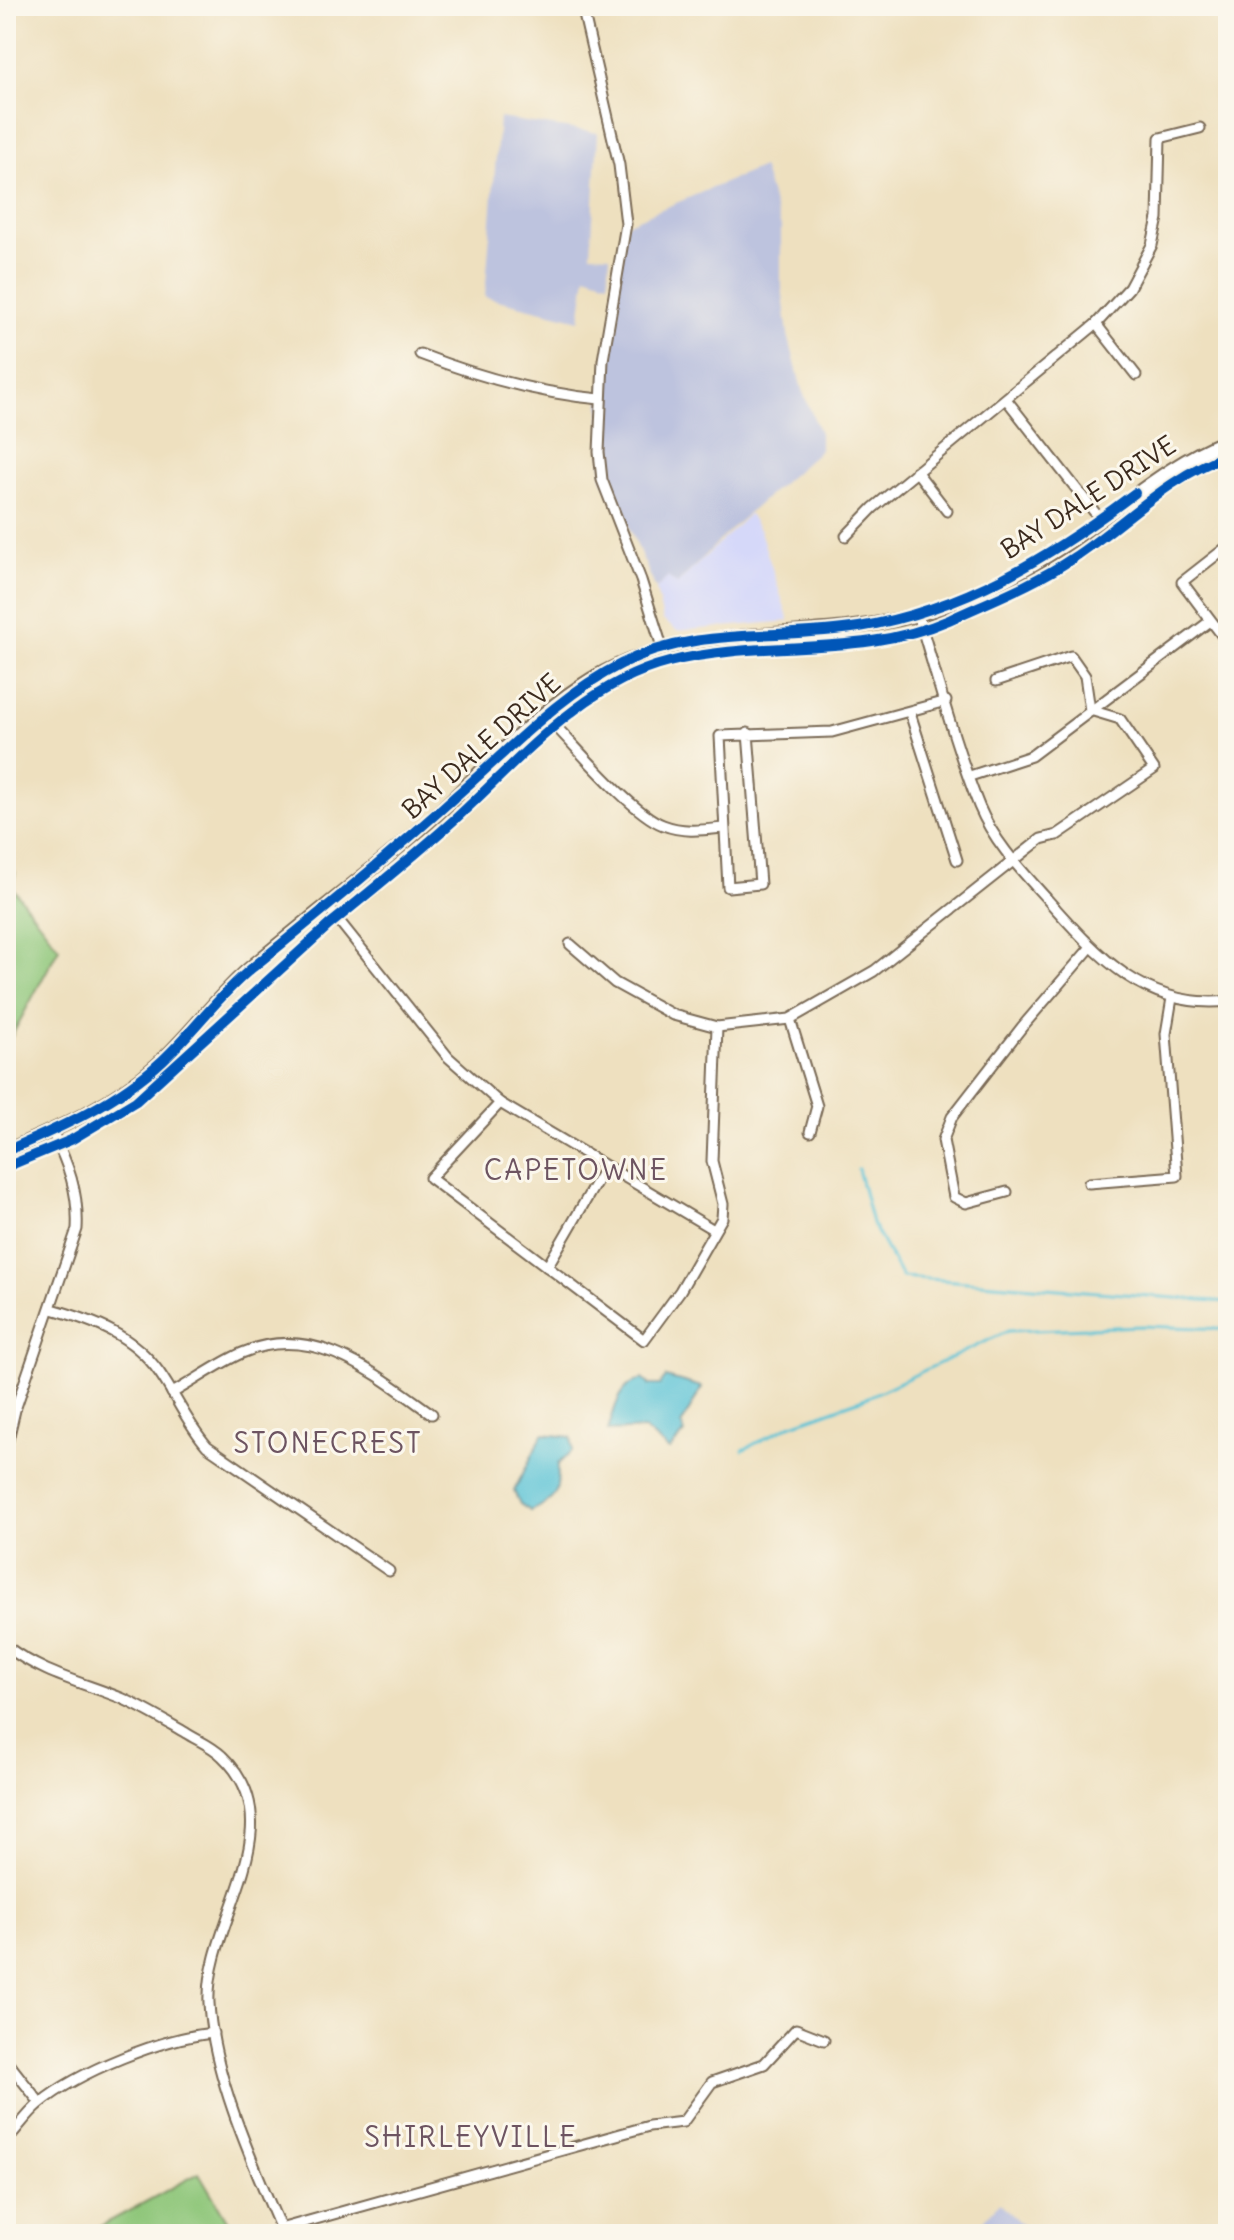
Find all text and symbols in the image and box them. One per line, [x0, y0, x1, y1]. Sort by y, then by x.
street label: BAY DALE DRIVE [994, 428, 1182, 566]
street label: BAY DALE DRIVE [395, 666, 567, 826]
district label: CAPETOWNE [484, 1152, 668, 1188]
district label: STONECREST [233, 1425, 423, 1461]
district label: SHIRLEYVILLE [364, 2119, 578, 2155]

